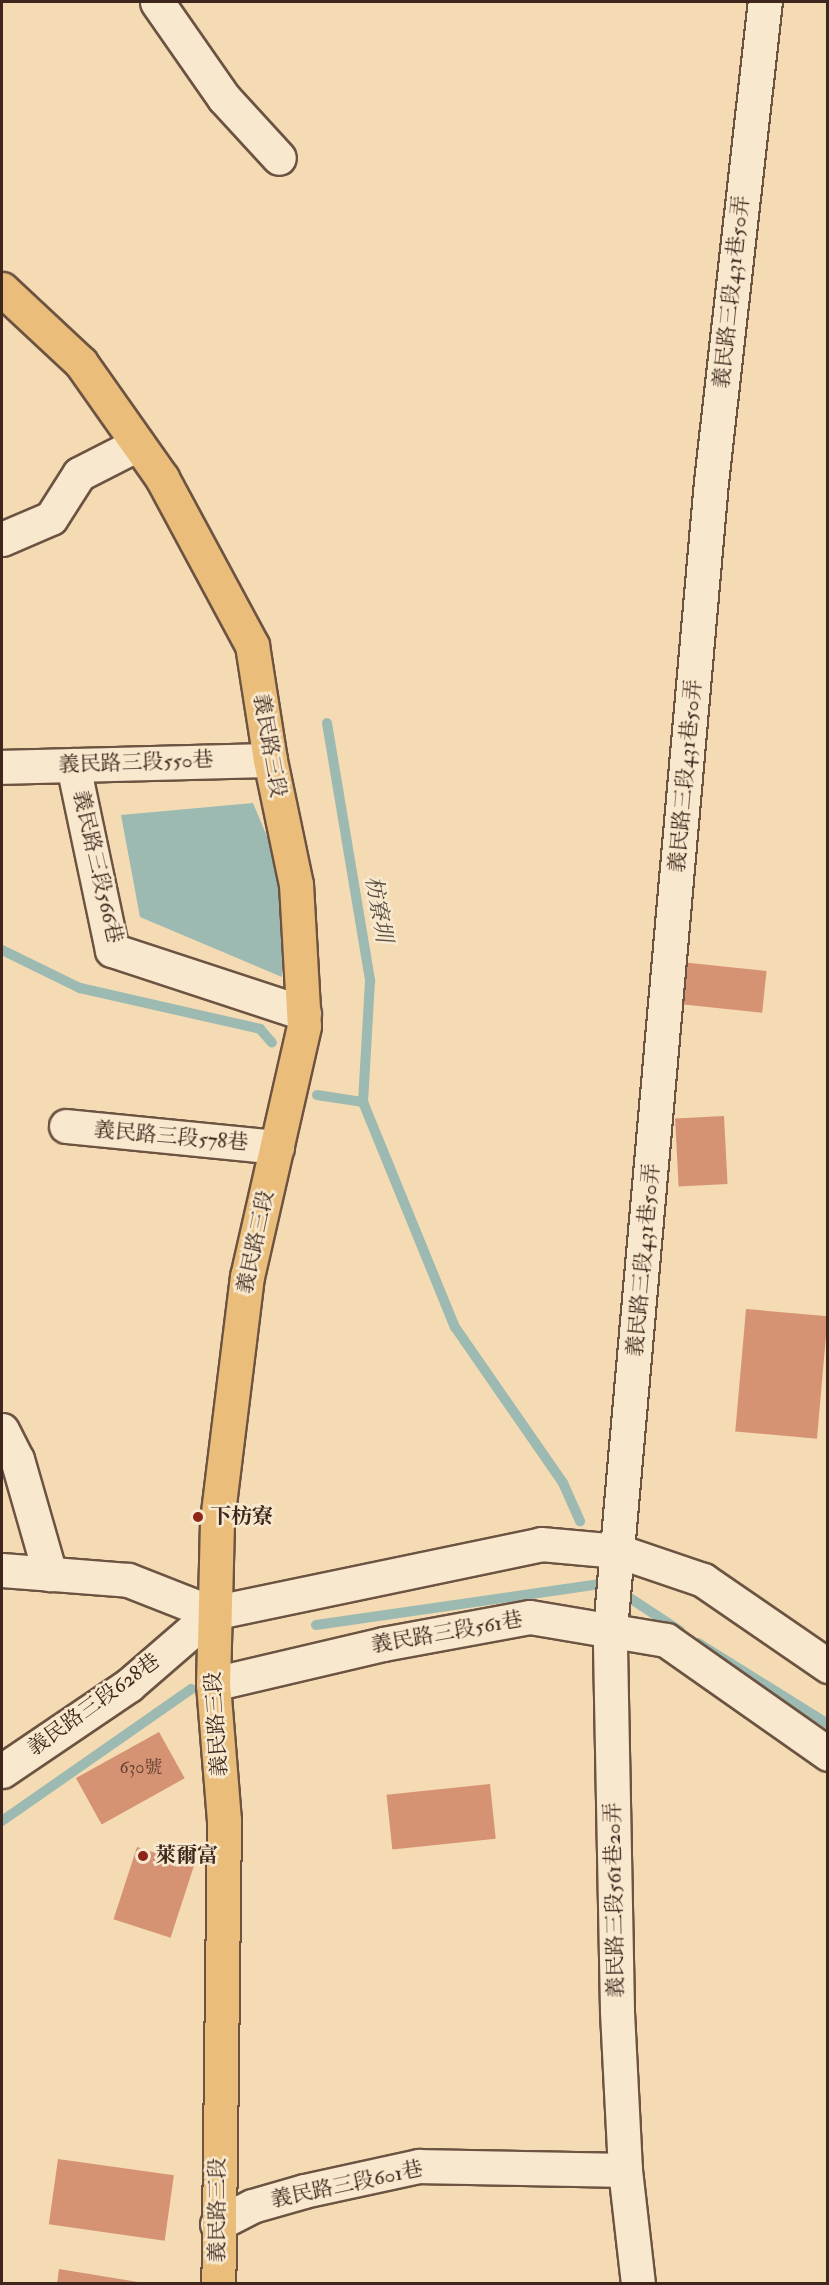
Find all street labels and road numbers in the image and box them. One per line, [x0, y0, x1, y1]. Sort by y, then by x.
street label: 義民路三段431巷50弄 [709, 194, 755, 390]
street label: 義民路三段431巷50弄 [665, 678, 707, 874]
street label: 義民路三段 [247, 692, 291, 800]
street label: 義民路三段550巷 [58, 748, 214, 778]
street label: 義民路三段566巷 [67, 788, 127, 946]
street label: 義民路三段578巷 [93, 1118, 249, 1156]
street label: 義民路三段431巷50弄 [623, 1162, 665, 1358]
street label: 義民路三段 [233, 1188, 279, 1296]
street label: 義民路三段561巷 [369, 1607, 525, 1659]
street label: 義民路三段628巷 [23, 1649, 165, 1761]
street label: 義民路三段 [201, 1671, 233, 1777]
street label: 義民路三段561巷20弄 [601, 1802, 629, 1998]
street label: 義民路三段601巷 [269, 2157, 425, 2213]
street label: 義民路三段 [205, 2158, 231, 2262]

